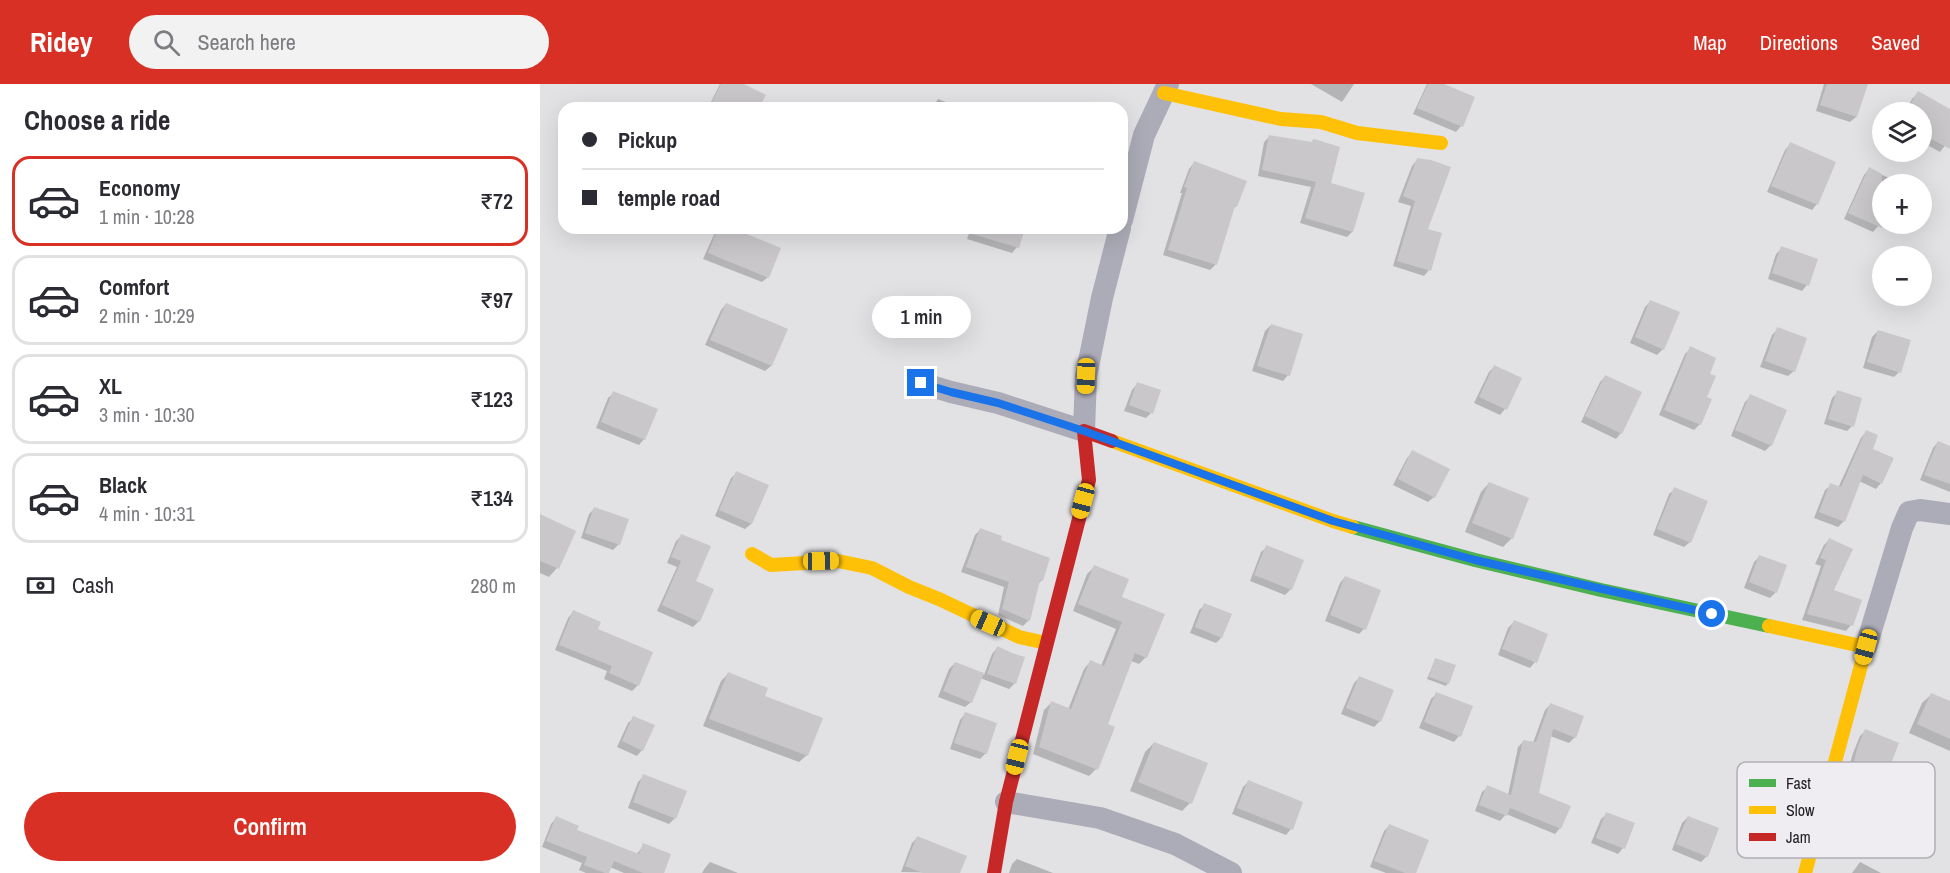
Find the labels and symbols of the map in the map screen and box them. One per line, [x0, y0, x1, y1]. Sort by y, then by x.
callout: 1 min [872, 296, 970, 338]
car [1076, 358, 1096, 394]
route end [907, 369, 934, 396]
car [1070, 481, 1096, 521]
car [803, 552, 839, 570]
route start [1698, 600, 1725, 627]
car [968, 607, 1008, 639]
car [1853, 627, 1879, 667]
car [1004, 737, 1030, 777]
legend [1737, 762, 1935, 858]
text: Fast [1786, 772, 1811, 794]
text: Slow [1786, 799, 1815, 821]
text: Jam [1786, 826, 1811, 848]

